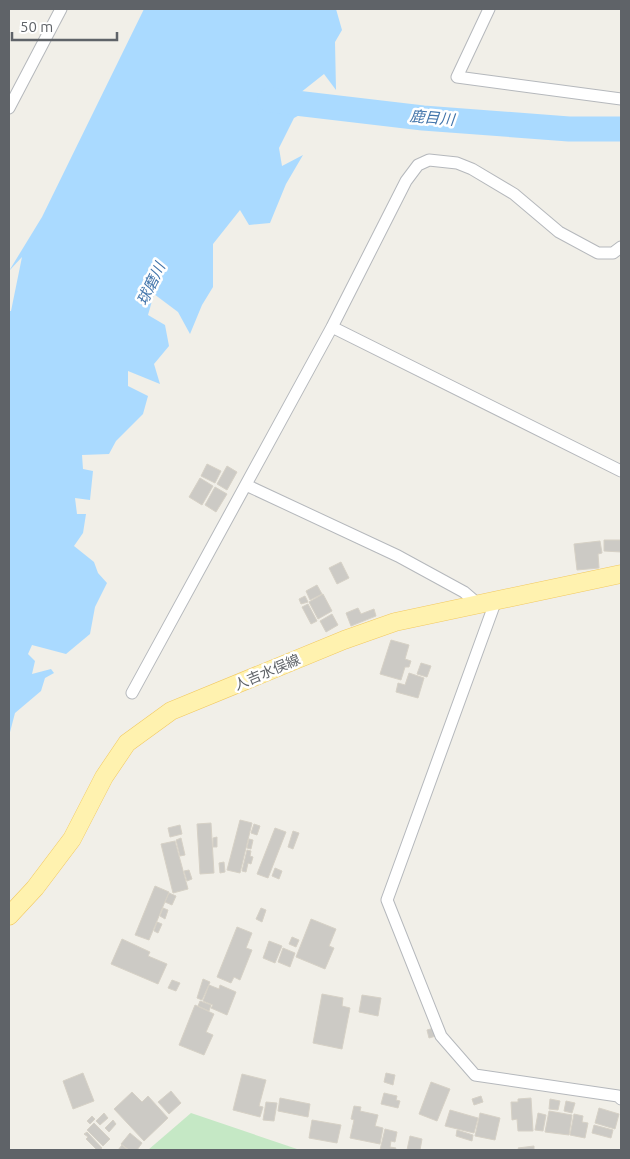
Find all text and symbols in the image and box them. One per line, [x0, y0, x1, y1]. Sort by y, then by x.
scale bar [12, 10, 118, 42]
text: 50 m [20, 18, 53, 35]
water label: 鹿目川 [409, 107, 457, 128]
water label: 球磨川 [133, 258, 169, 308]
street label: 人吉水俣線 [232, 651, 302, 693]

